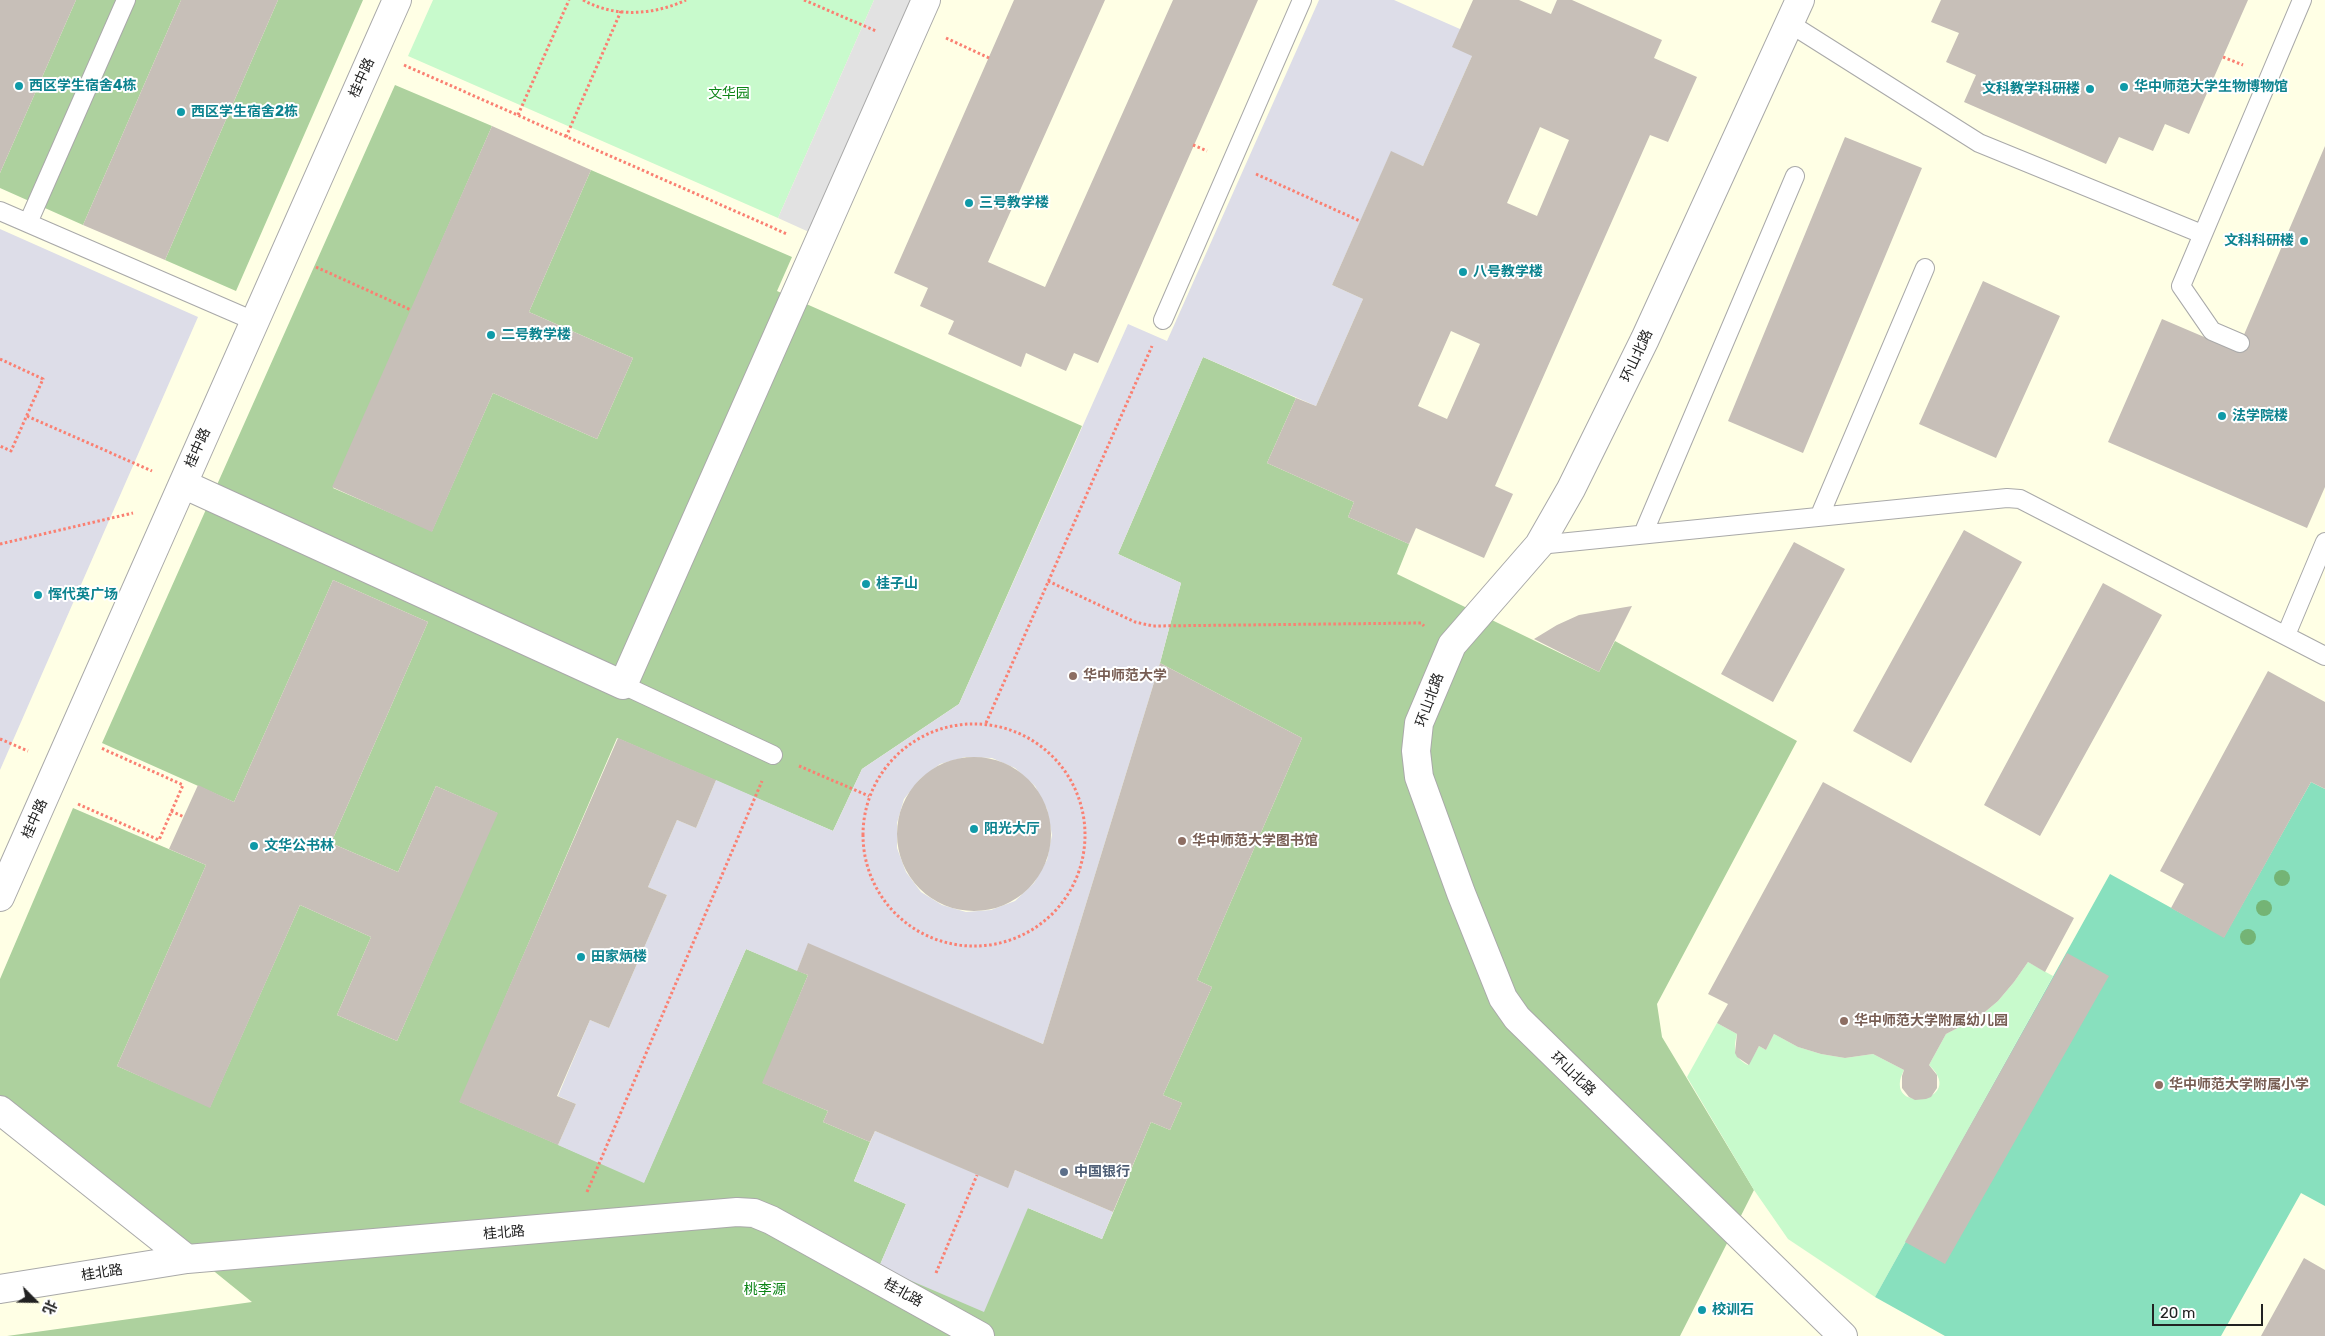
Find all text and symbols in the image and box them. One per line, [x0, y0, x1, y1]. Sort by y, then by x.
street label: 桂中路 [346, 55, 378, 101]
place label: 西区学生宿舍4栋 [29, 78, 137, 94]
place label: 华中师范大学生物博物馆 [2134, 79, 2288, 95]
marker: 西区学生宿舍4栋 [13, 80, 25, 92]
place label: 文科教学科研楼 [1982, 81, 2080, 97]
marker: 华中师范大学生物博物馆 [2118, 81, 2130, 93]
marker: 文科教学科研楼 [2084, 83, 2096, 95]
park label: 文华园 [708, 86, 750, 102]
place label: 西区学生宿舍2栋 [191, 104, 298, 120]
marker: 西区学生宿舍2栋 [175, 106, 187, 118]
place label: 三号教学楼 [979, 195, 1049, 211]
marker: 三号教学楼 [963, 197, 975, 209]
place label: 文科科研楼 [2224, 233, 2294, 249]
marker: 文科科研楼 [2298, 235, 2310, 247]
place label: 八号教学楼 [1473, 264, 1543, 280]
marker: 八号教学楼 [1457, 266, 1469, 278]
place label: 二号教学楼 [501, 327, 571, 343]
street label: 环山北路 [1618, 327, 1656, 385]
marker: 二号教学楼 [485, 329, 497, 341]
place label: 法学院楼 [2232, 408, 2288, 424]
marker: 法学院楼 [2216, 410, 2228, 422]
street label: 桂中路 [182, 425, 214, 471]
place label: 桂子山 [876, 576, 918, 592]
marker: 桂子山 [860, 578, 872, 590]
place label: 恽代英广场 [48, 587, 118, 603]
marker: 恽代英广场 [32, 589, 44, 601]
place label: 华中师范大学 [1083, 668, 1167, 684]
marker: 华中师范大学 [1067, 670, 1079, 682]
street label: 环山北路 [1413, 671, 1447, 729]
street label: 桂中路 [19, 796, 51, 842]
place label: 阳光大厅 [984, 821, 1040, 837]
marker: 阳光大厅 [968, 823, 980, 835]
place label: 华中师范大学图书馆 [1192, 833, 1318, 849]
marker: 华中师范大学图书馆 [1176, 835, 1188, 847]
place label: 文华公书林 [264, 838, 334, 854]
marker: 文华公书林 [248, 840, 260, 852]
place label: 田家炳楼 [591, 949, 647, 965]
marker: 田家炳楼 [575, 951, 587, 963]
place label: 华中师范大学附属幼儿园 [1854, 1013, 2008, 1029]
marker: 华中师范大学附属幼儿园 [1838, 1015, 1850, 1027]
street label: 环山北路 [1547, 1049, 1599, 1099]
place label: 华中师范大学附属小学 [2169, 1077, 2309, 1093]
marker: 华中师范大学附属小学 [2153, 1079, 2165, 1091]
place label: 中国银行 [1074, 1164, 1130, 1180]
marker: 中国银行 [1058, 1166, 1070, 1178]
street label: 桂北路 [482, 1223, 526, 1243]
street label: 桂北路 [80, 1261, 124, 1285]
street label: 桂北路 [881, 1275, 925, 1311]
north arrow [10, 1276, 60, 1326]
park label: 桃李源 [744, 1282, 786, 1298]
scale bar [2155, 1294, 2266, 1326]
text: 北 [39, 1297, 60, 1317]
place label: 校训石 [1712, 1302, 1754, 1318]
marker: 校训石 [1696, 1304, 1708, 1316]
text: 20 m [2160, 1304, 2195, 1322]

